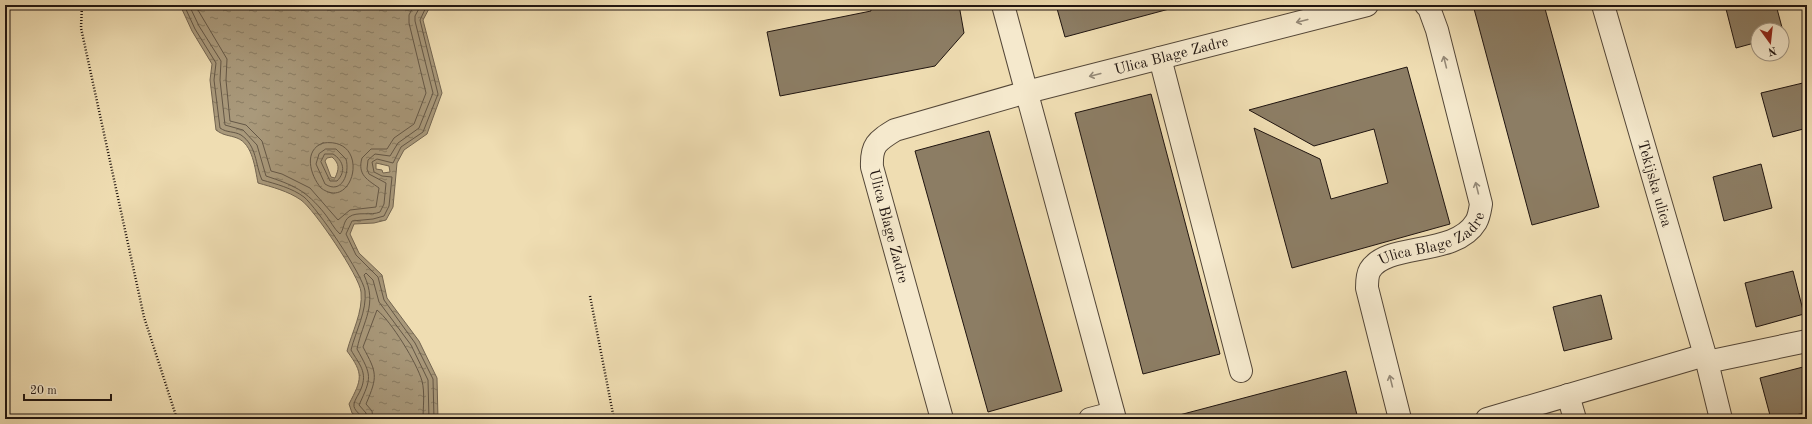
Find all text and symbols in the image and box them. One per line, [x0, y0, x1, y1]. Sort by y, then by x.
one-way arrow [1296, 18, 1309, 26]
north arrow [1750, 22, 1790, 62]
street label: Ulica Blage Zadre [1113, 35, 1230, 78]
text: N [1766, 44, 1778, 57]
one-way arrow [1441, 56, 1449, 69]
one-way arrow [1089, 71, 1102, 79]
street label: Tekijska ulica [1634, 139, 1673, 230]
street label: Ulica Blage Zadre [865, 168, 910, 285]
one-way arrow [1473, 182, 1480, 195]
street label: Ulica Blage Zadre [1376, 211, 1488, 269]
one-way arrow [1386, 375, 1394, 388]
scale bar [24, 376, 111, 402]
text: 20 m [30, 385, 57, 397]

